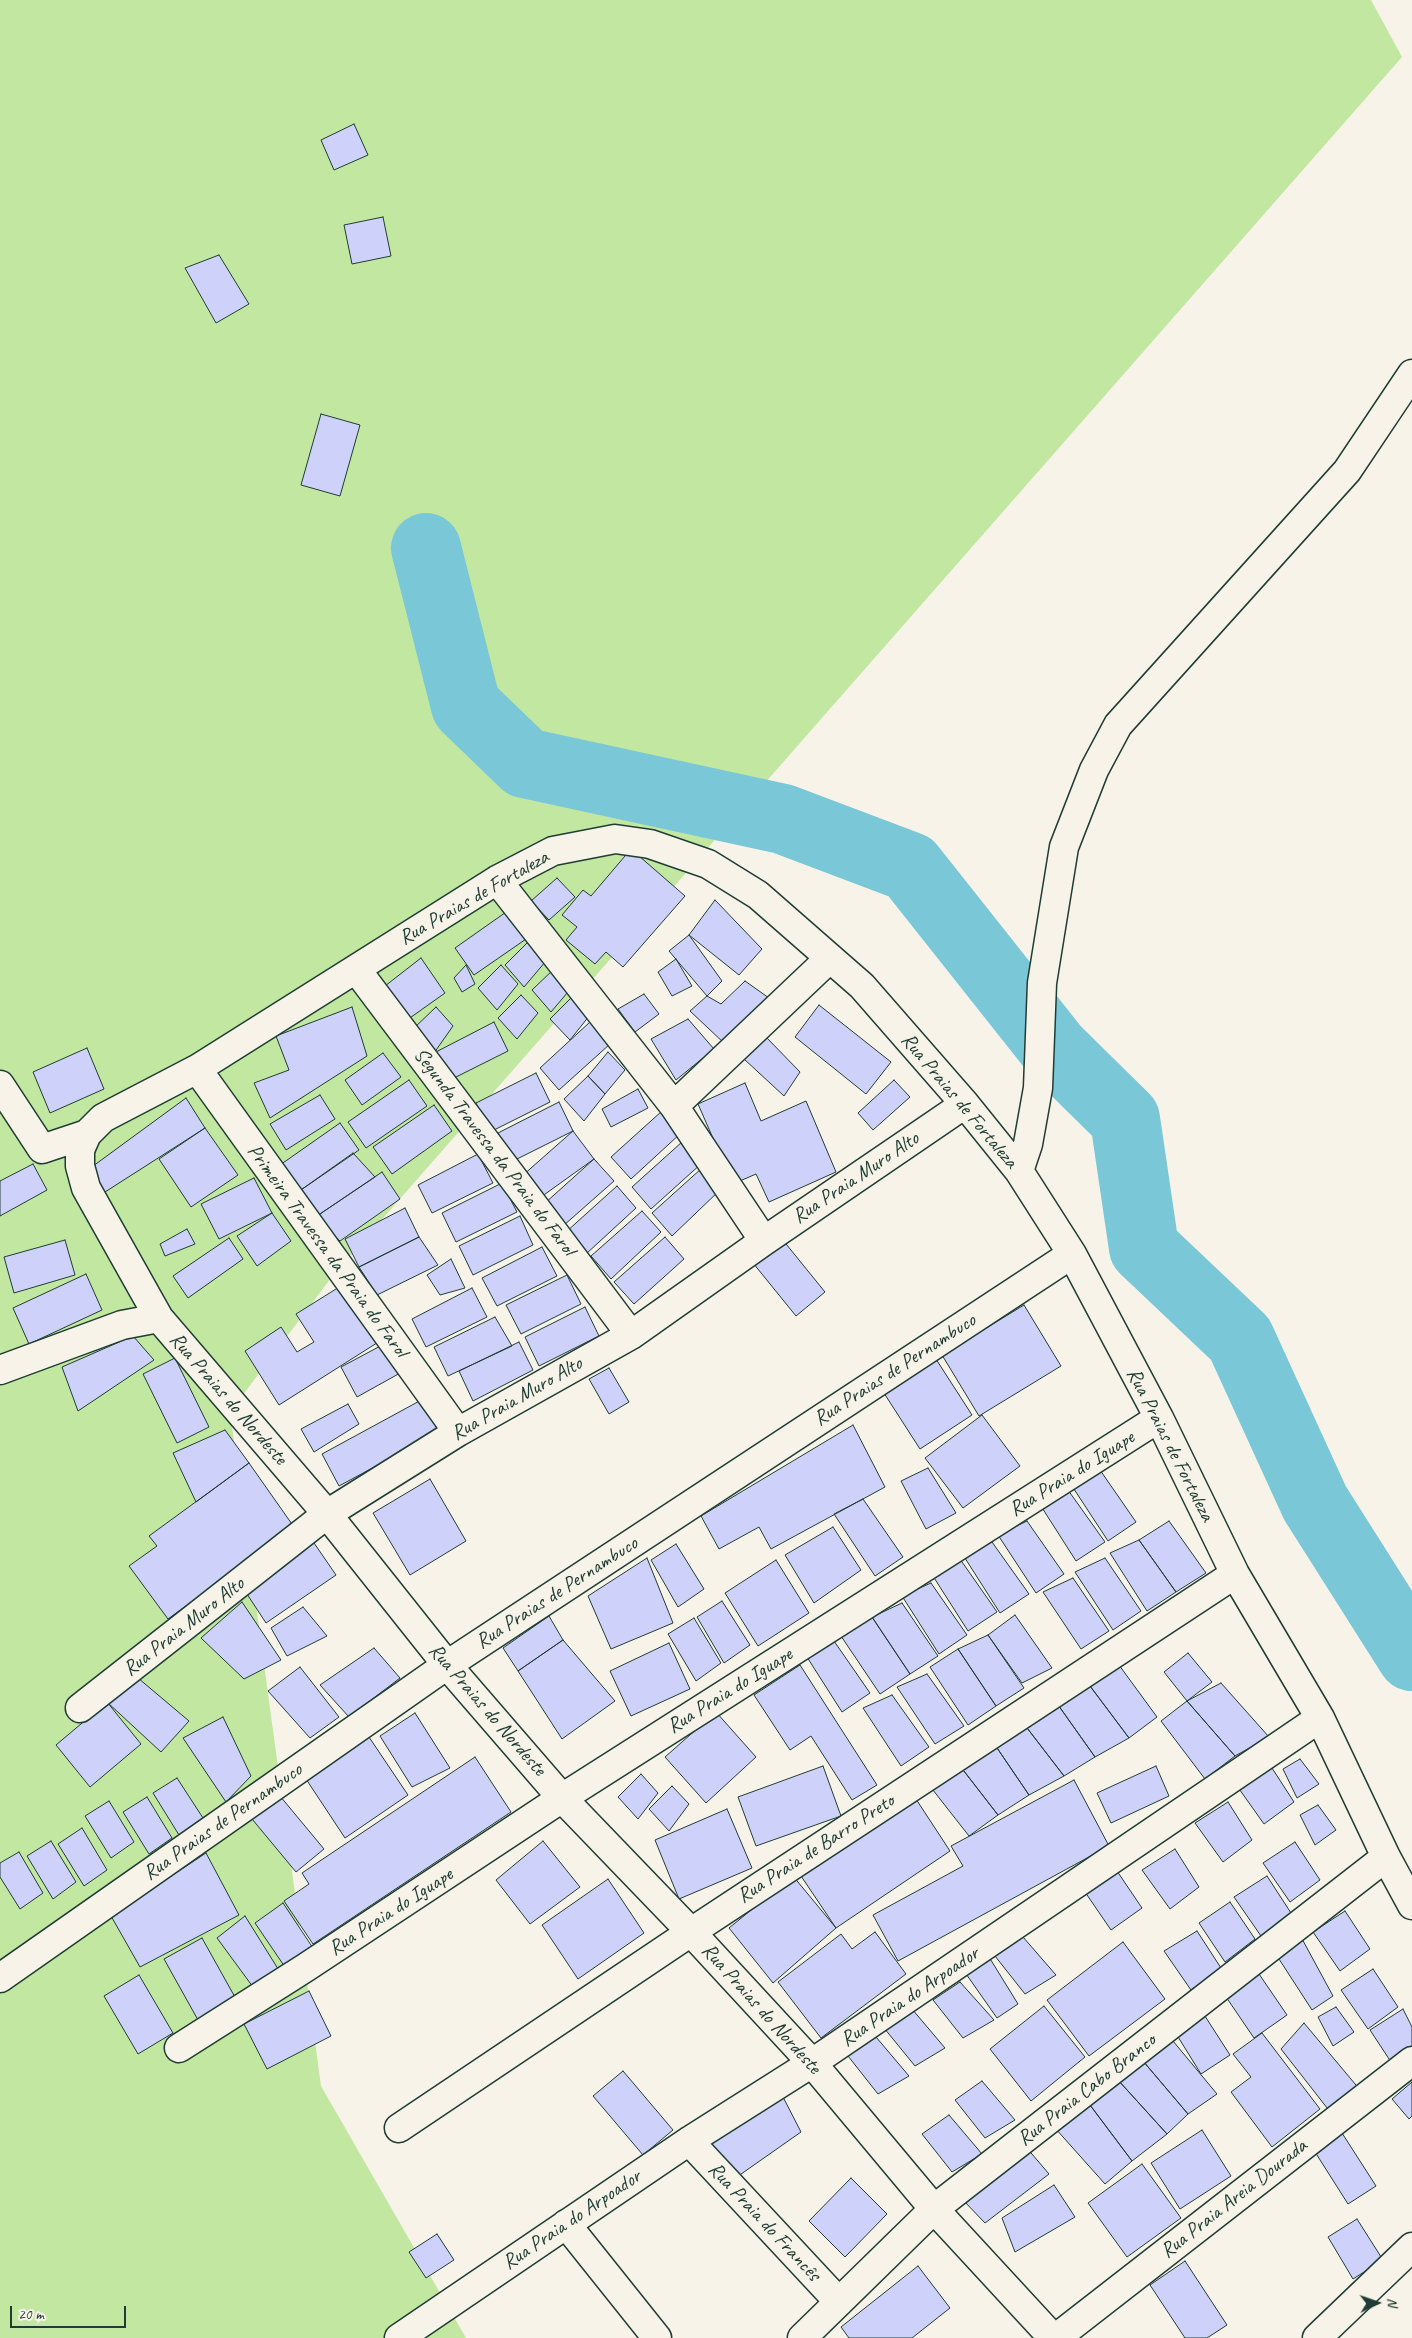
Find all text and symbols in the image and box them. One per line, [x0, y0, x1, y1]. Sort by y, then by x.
street label: Rua Praias de Fortaleza [395, 845, 553, 951]
street label: Rua Praias de Fortaleza [895, 1028, 1023, 1174]
street label: Segunda Travessa da Praia do Farol [408, 1043, 580, 1261]
street label: Rua Praia Muro Alto [788, 1126, 924, 1230]
street label: Primeira Travessa da Praia do Farol [241, 1140, 413, 1362]
street label: Rua Praias de Pernambuco [809, 1308, 981, 1432]
street label: Rua Praias do Nordeste [164, 1328, 292, 1470]
street label: Rua Praia Muro Alto [447, 1351, 587, 1447]
street label: Rua Praias de Fortaleza [1120, 1364, 1220, 1526]
street label: Rua Praia do Iguape [1005, 1425, 1139, 1523]
street label: Rua Praias de Pernambuco [471, 1531, 643, 1655]
street label: Rua Praia Muro Alto [118, 1572, 250, 1682]
street label: Rua Praias do Nordeste [423, 1639, 551, 1781]
street label: Rua Praia do Iguape [663, 1642, 797, 1740]
street label: Rua Praias de Pernambuco [139, 1758, 307, 1886]
street label: Rua Praia de Barro Preto [733, 1789, 899, 1909]
street label: Rua Praia do Iguape [324, 1862, 458, 1962]
street label: Rua Praias do Nordeste [696, 1938, 826, 2080]
street label: Rua Praia do Arpoador [836, 1941, 984, 2053]
street label: Rua Praia Cabo Branco [1013, 2028, 1161, 2152]
street label: Rua Praia Areia Dourada [1156, 2134, 1312, 2264]
street label: Rua Praia do Francês [702, 2157, 826, 2287]
street label: Rua Praia do Arpoador [498, 2164, 646, 2276]
north arrow [1352, 2278, 1402, 2328]
scale bar [12, 2296, 129, 2328]
text: N [1384, 2297, 1401, 2307]
text: 20 m [18, 2305, 44, 2324]

